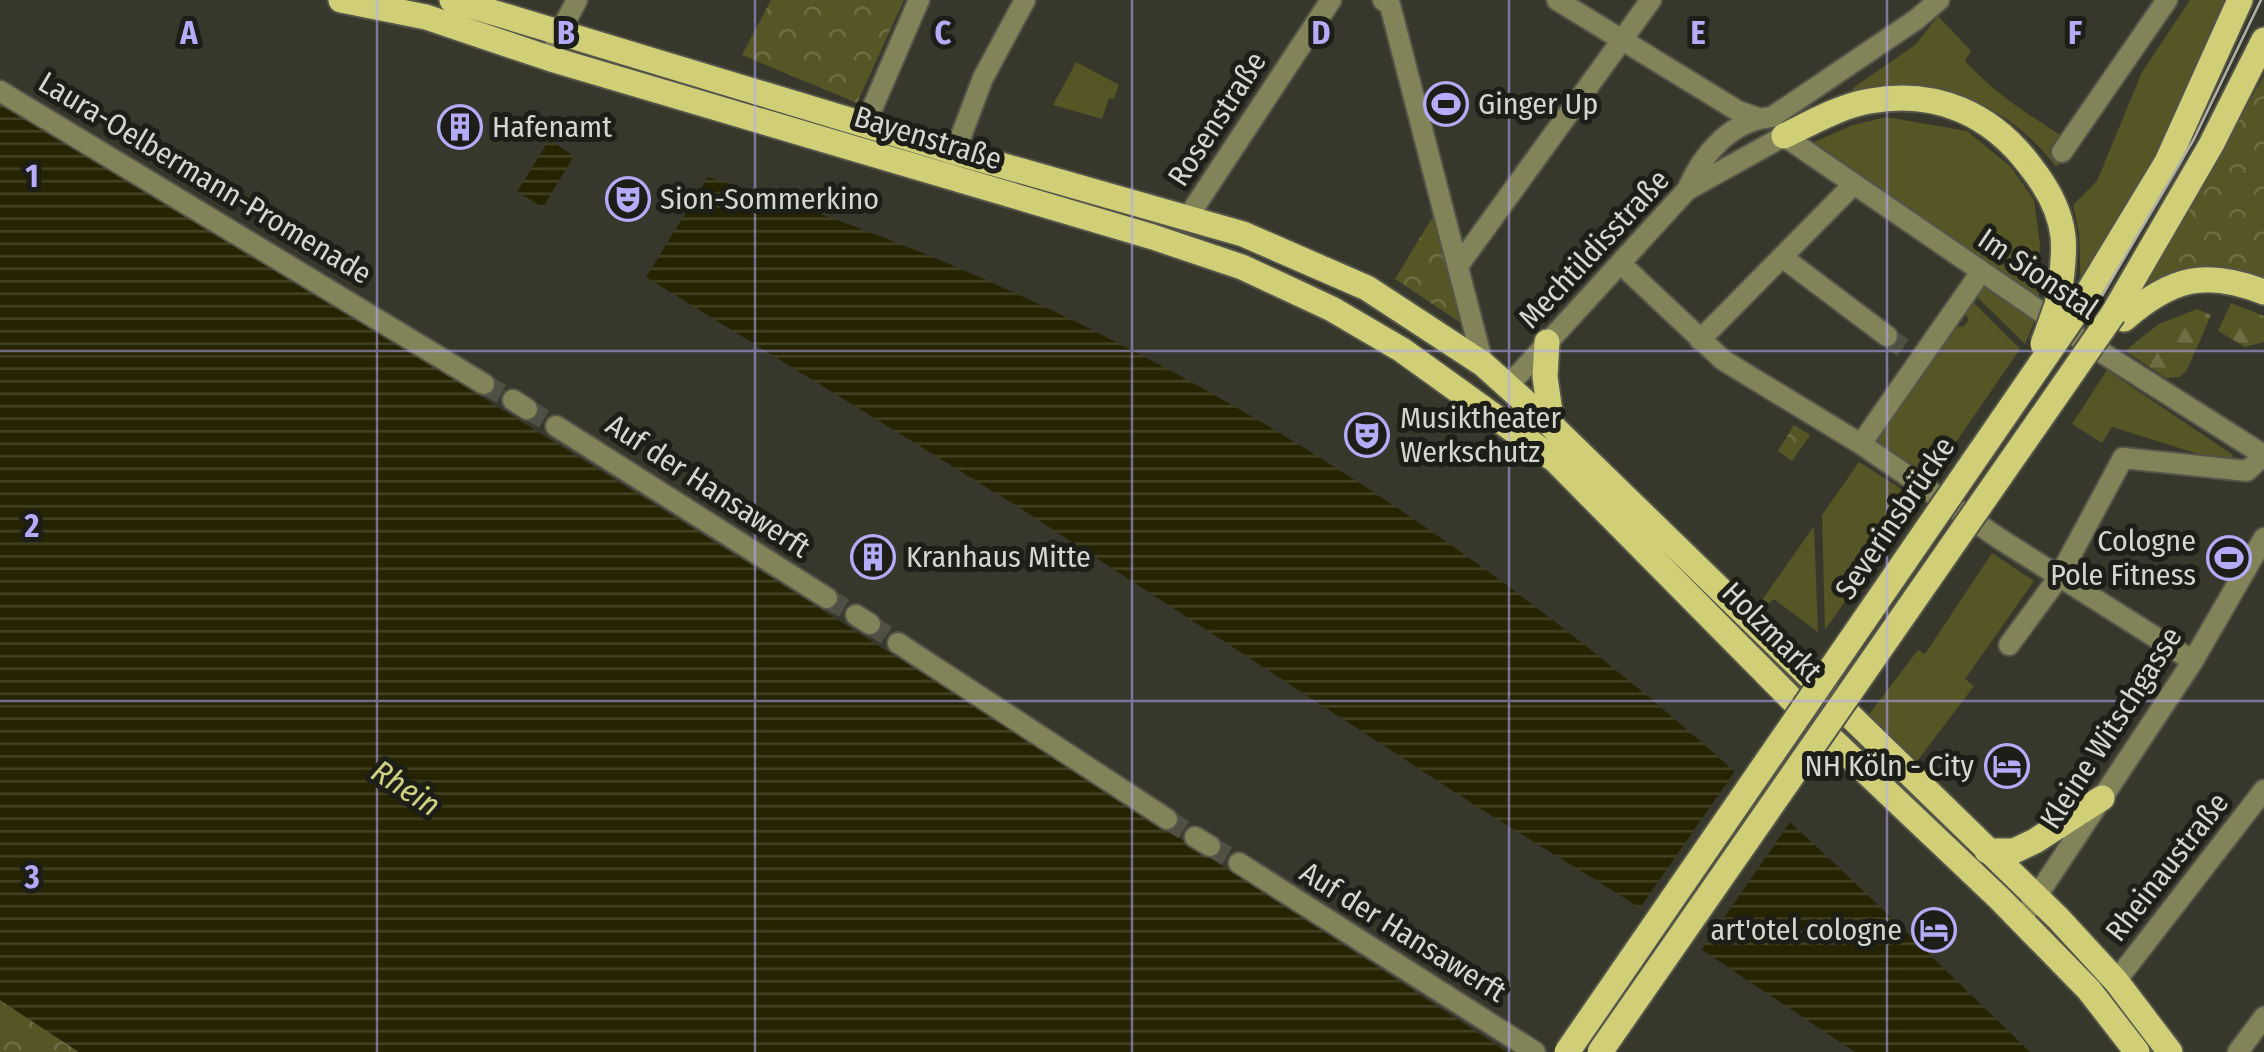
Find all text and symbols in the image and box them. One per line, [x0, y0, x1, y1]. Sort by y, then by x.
text: A [179, 14, 198, 52]
text: B [557, 14, 575, 52]
text: C [935, 14, 952, 52]
text: D [1311, 14, 1331, 52]
text: E [1690, 14, 1706, 52]
text: F [2068, 14, 2082, 52]
street label: Rosenstraße [1160, 45, 1274, 193]
street label: Laura-Oelbermann-Promenade [32, 64, 378, 292]
sports icon: Ginger Up [1423, 81, 1469, 127]
place label: Ginger Up [1478, 86, 1598, 122]
street label: Bayenstraße [850, 99, 1006, 177]
building icon: Hafenamt [437, 104, 483, 150]
place label: Hafenamt [492, 109, 612, 145]
text: 1 [25, 157, 39, 195]
street label: Mechtildisstraße [1511, 162, 1677, 336]
theatre icon: Sion-Sommerkino [605, 176, 651, 222]
place label: Sion-Sommerkino [660, 181, 879, 217]
street label: Im Sionstal [1971, 221, 2105, 327]
place label: Musiktheater Werkschutz [1400, 400, 1561, 470]
street label: Auf der Hansawerft [599, 407, 817, 565]
theatre icon: Musiktheater Werkschutz [1344, 412, 1390, 458]
street label: Severinsbrücke [1828, 430, 1962, 606]
text: 2 [24, 507, 40, 545]
place label: Cologne Pole Fitness [2050, 523, 2196, 593]
building icon: Kranhaus Mitte [850, 534, 896, 580]
sports icon: Cologne Pole Fitness [2206, 535, 2252, 581]
place label: Kranhaus Mitte [906, 539, 1091, 575]
street label: Holzmarkt [1715, 575, 1829, 689]
street label: Kleine Witschgasse [2032, 620, 2190, 836]
hotel icon: NH Köln - City [1984, 743, 2030, 789]
place label: NH Köln - City [1805, 748, 1975, 784]
water label: Rhein [365, 752, 447, 824]
street label: Rheinaustraße [2098, 786, 2236, 948]
street label: Auf der Hansawerft [1293, 854, 1513, 1010]
text: 3 [23, 858, 40, 896]
hotel icon: art'otel cologne [1911, 907, 1957, 953]
place label: art'otel cologne [1710, 912, 1902, 948]

